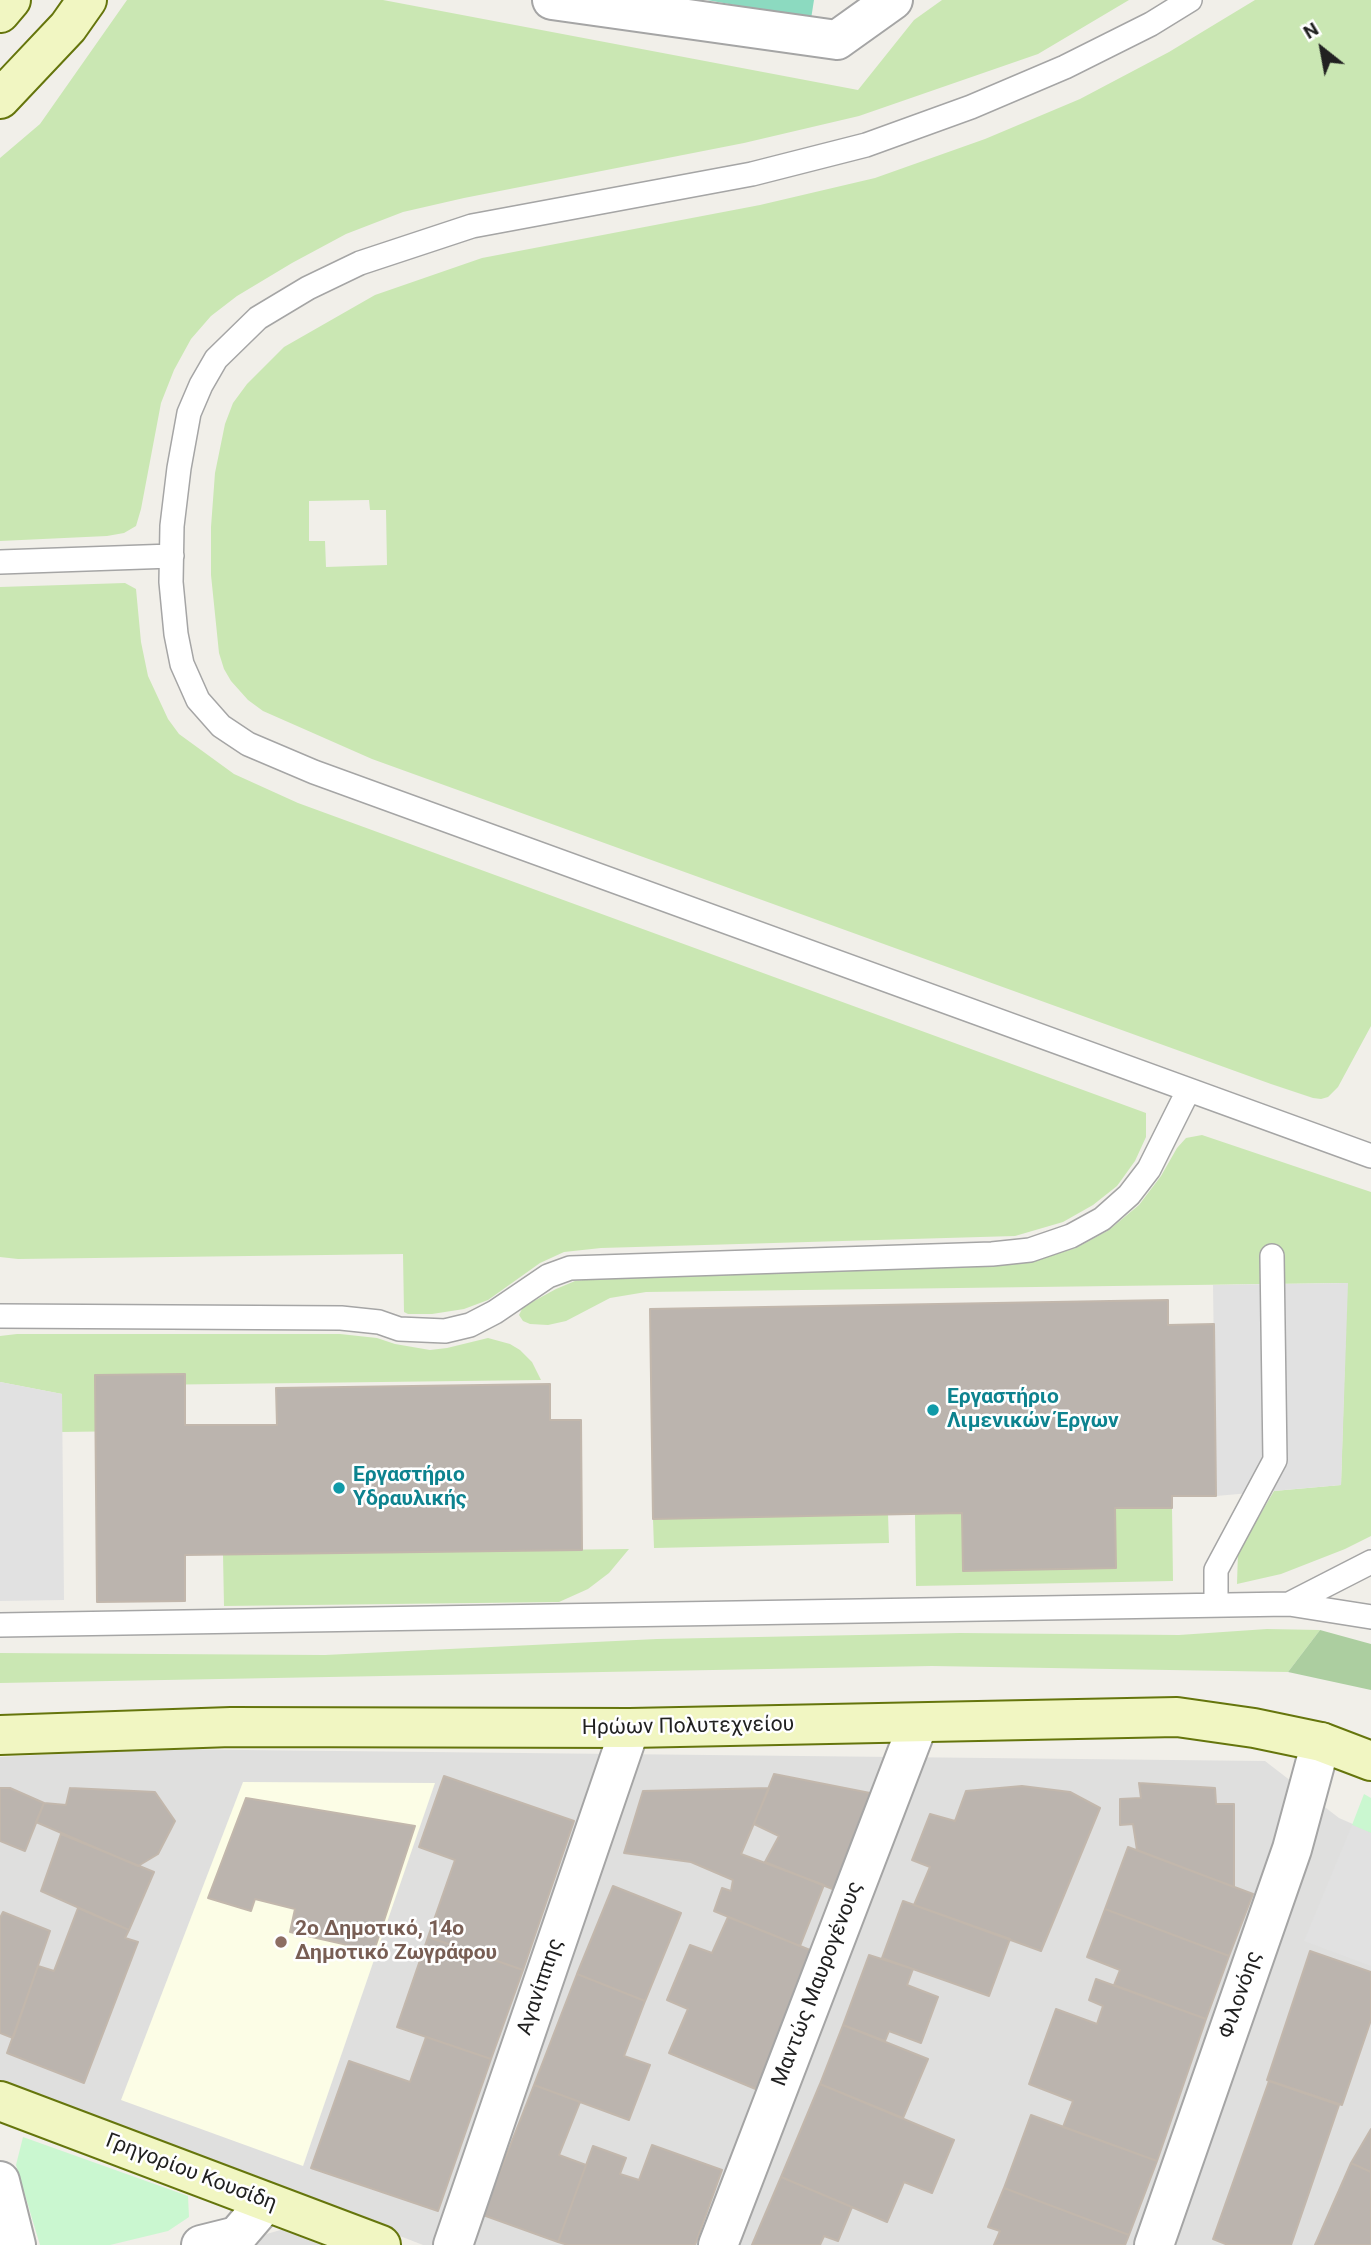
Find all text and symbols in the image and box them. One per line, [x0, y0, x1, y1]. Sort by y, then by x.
north arrow [1287, 14, 1357, 84]
text: N [1299, 17, 1323, 44]
place label: Εργαστήριο Λιμενικών Έργων [947, 1385, 1119, 1435]
marker: Εργαστήριο Λιμενικών Έργων [925, 1402, 941, 1418]
place label: Εργαστήριο Υδραυλικής [353, 1463, 467, 1513]
marker: Εργαστήριο Υδραυλικής [331, 1480, 347, 1496]
street label: Ηρώων Πολυτεχνείου [582, 1713, 794, 1741]
street label: Μαντώς Μαυρογένους [767, 1878, 869, 2090]
place label: 2ο Δημοτικό, 14ο Δημοτικό Ζωγράφου [295, 1917, 497, 1967]
marker: 2ο Δημοτικό, 14ο Δημοτικό Ζωγράφου [273, 1934, 289, 1950]
street label: Αγανίππης [513, 1935, 569, 2039]
street label: Φιλονόης [1214, 1948, 1268, 2042]
street label: Γρηγορίου Κουσίδη [102, 2129, 280, 2217]

